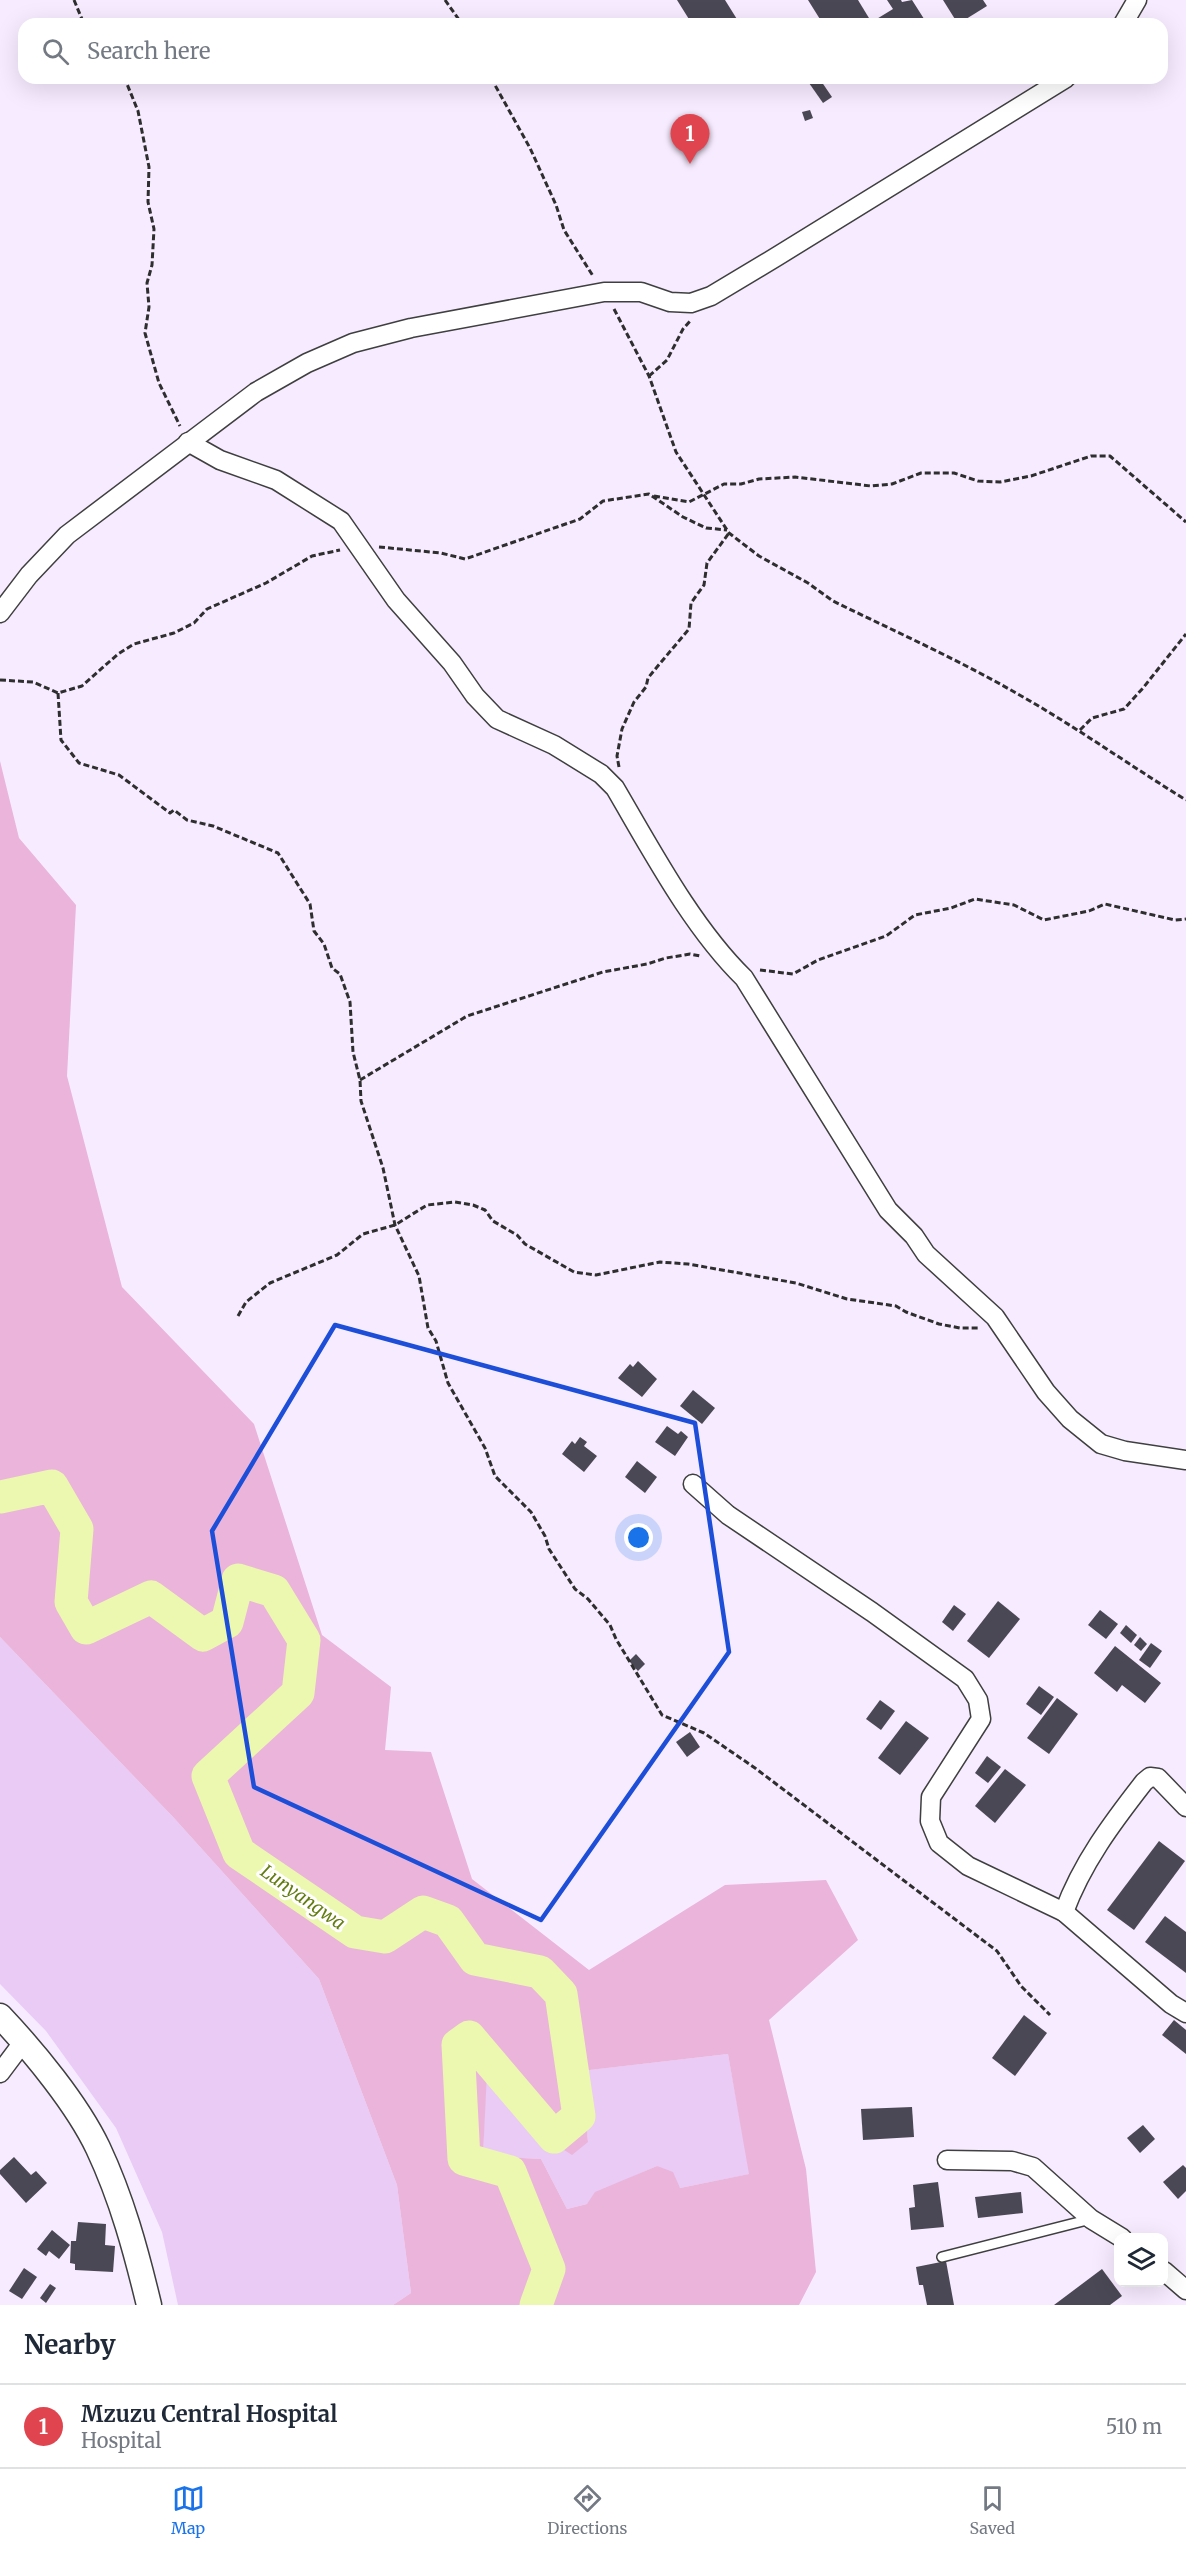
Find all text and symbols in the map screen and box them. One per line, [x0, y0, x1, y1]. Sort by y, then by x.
search box [18, 18, 1168, 84]
icon: search [39, 35, 72, 68]
text: Search here [87, 37, 210, 65]
pin: 1 [670, 114, 710, 164]
your location [624, 1523, 653, 1552]
water label: Lunyangwa [256, 1859, 350, 1935]
map controls [1114, 2233, 1168, 2287]
button: layers [1114, 2233, 1168, 2287]
text: Nearby [24, 2328, 116, 2361]
text: Mzuzu Central Hospital [81, 2400, 337, 2428]
text: 1 [39, 2414, 48, 2439]
text: 510 m [1106, 2414, 1162, 2439]
text: Hospital [81, 2428, 161, 2453]
tab: Map [171, 2482, 205, 2538]
tab: Directions [547, 2482, 627, 2538]
tab: Saved [970, 2482, 1015, 2538]

